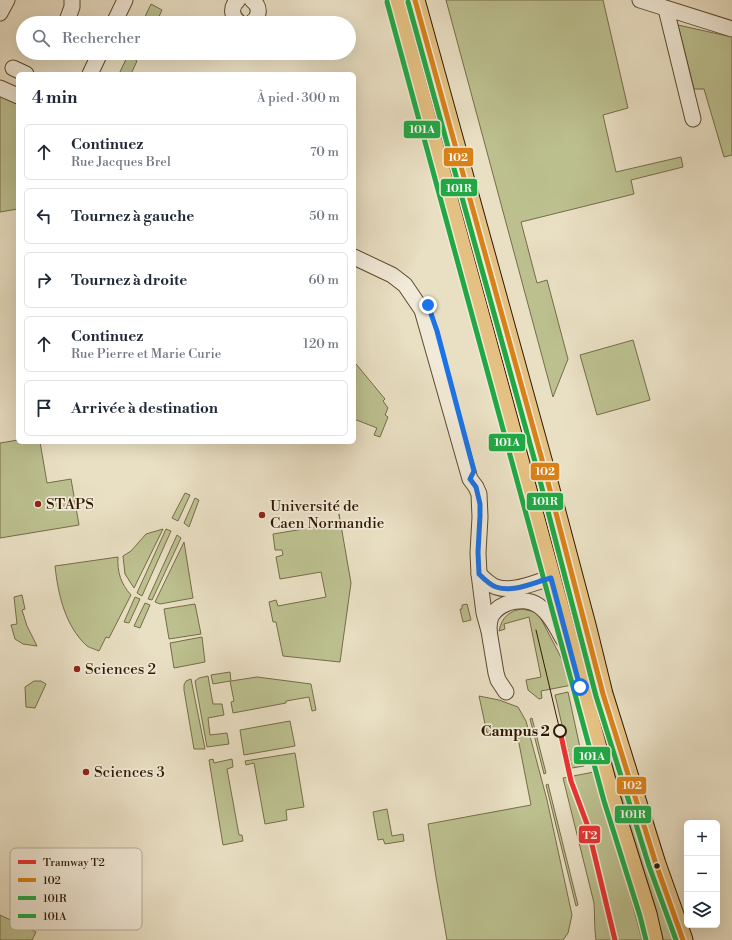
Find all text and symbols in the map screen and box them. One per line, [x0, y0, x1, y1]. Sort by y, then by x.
search box [16, 16, 356, 60]
icon: search [30, 27, 52, 49]
text: Rechercher [62, 29, 141, 48]
text: 4 min [32, 87, 77, 109]
text: À pied · 300 m [257, 90, 340, 106]
line badge: 101A [403, 120, 441, 139]
text: 101A [409, 123, 436, 137]
text: Continuez [71, 135, 143, 154]
icon: ahead [33, 141, 55, 163]
text: 70 m [310, 144, 339, 160]
line badge: 102 [443, 147, 474, 167]
text: 102 [448, 151, 468, 165]
text: Rue Jacques Brel [71, 154, 171, 170]
line badge: 101R [440, 178, 478, 197]
text: 101R [446, 182, 473, 196]
icon: left [33, 205, 55, 227]
text: Tournez à gauche [71, 207, 194, 226]
text: 50 m [309, 208, 339, 224]
icon: right [33, 269, 55, 291]
text: Tournez à droite [71, 271, 187, 290]
text: 60 m [308, 272, 339, 288]
route end [419, 296, 437, 314]
text: Continuez [71, 327, 143, 346]
icon: ahead [33, 333, 55, 355]
text: 120 m [303, 336, 339, 352]
text: Rue Pierre et Marie Curie [71, 346, 221, 362]
icon: arrive [33, 397, 55, 419]
text: Arrivée à destination [71, 399, 218, 418]
line badge: 101A [488, 433, 526, 452]
text: 101A [494, 436, 521, 450]
line badge: 102 [530, 462, 560, 481]
text: 102 [535, 465, 555, 479]
line badge: 101R [526, 492, 564, 511]
place label: STAPS [46, 495, 94, 514]
text: 101R [532, 495, 559, 509]
place label: Université de Caen Normandie [270, 497, 384, 533]
marker: STAPS [33, 499, 43, 509]
marker: Université de Caen Normandie [257, 510, 267, 520]
place label: Sciences 2 [85, 660, 156, 679]
marker: Sciences 2 [72, 664, 82, 674]
route start [571, 678, 589, 696]
place label: Campus 2 [481, 722, 550, 741]
marker: Campus 2 [553, 724, 567, 738]
line badge: 101A [573, 746, 611, 765]
text: 101A [579, 750, 606, 764]
place label: Sciences 3 [94, 763, 165, 782]
marker: Sciences 3 [81, 767, 91, 777]
line badge: 102 [616, 776, 647, 795]
text: 102 [622, 779, 642, 793]
line badge: 101R [614, 805, 652, 824]
text: 101R [620, 808, 647, 822]
map controls [684, 820, 720, 928]
button: + [684, 820, 720, 856]
line badge: T2 [578, 825, 601, 844]
text: T2 [583, 829, 598, 843]
legend [10, 848, 142, 930]
text: Tramway T2 [43, 856, 105, 870]
button: − [684, 856, 720, 892]
unlabelled marker [652, 861, 662, 871]
text: 102 [43, 874, 61, 888]
text: 101R [43, 892, 67, 906]
button: layers [684, 892, 720, 928]
text: 101A [43, 910, 67, 924]

